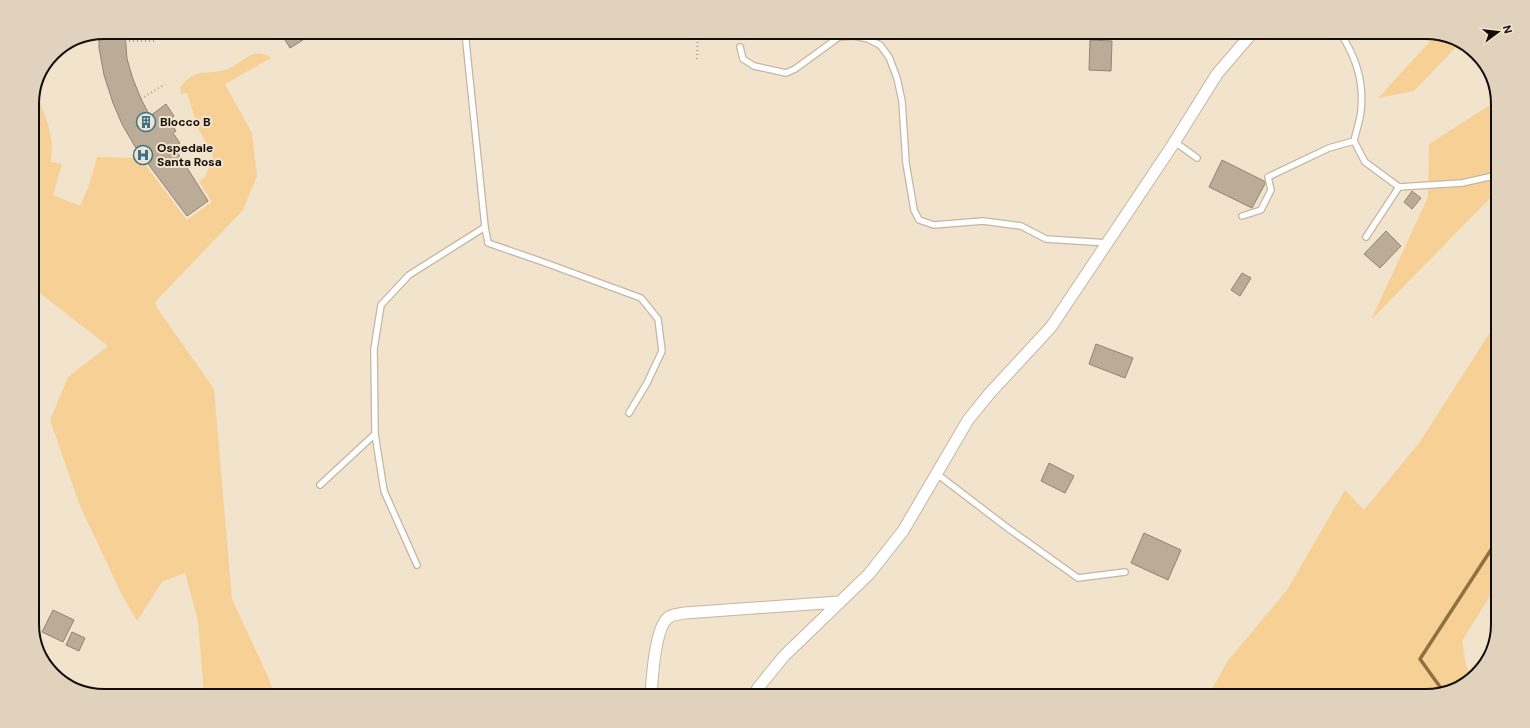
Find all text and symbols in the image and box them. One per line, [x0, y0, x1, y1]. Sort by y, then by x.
north arrow [1478, 12, 1518, 52]
text: N [1500, 24, 1515, 35]
building icon: Blocco B [135, 111, 157, 133]
place label: Blocco B [160, 114, 211, 130]
place label: Ospedale Santa Rosa [157, 140, 222, 170]
hospital icon: Ospedale Santa Rosa [132, 144, 154, 166]

